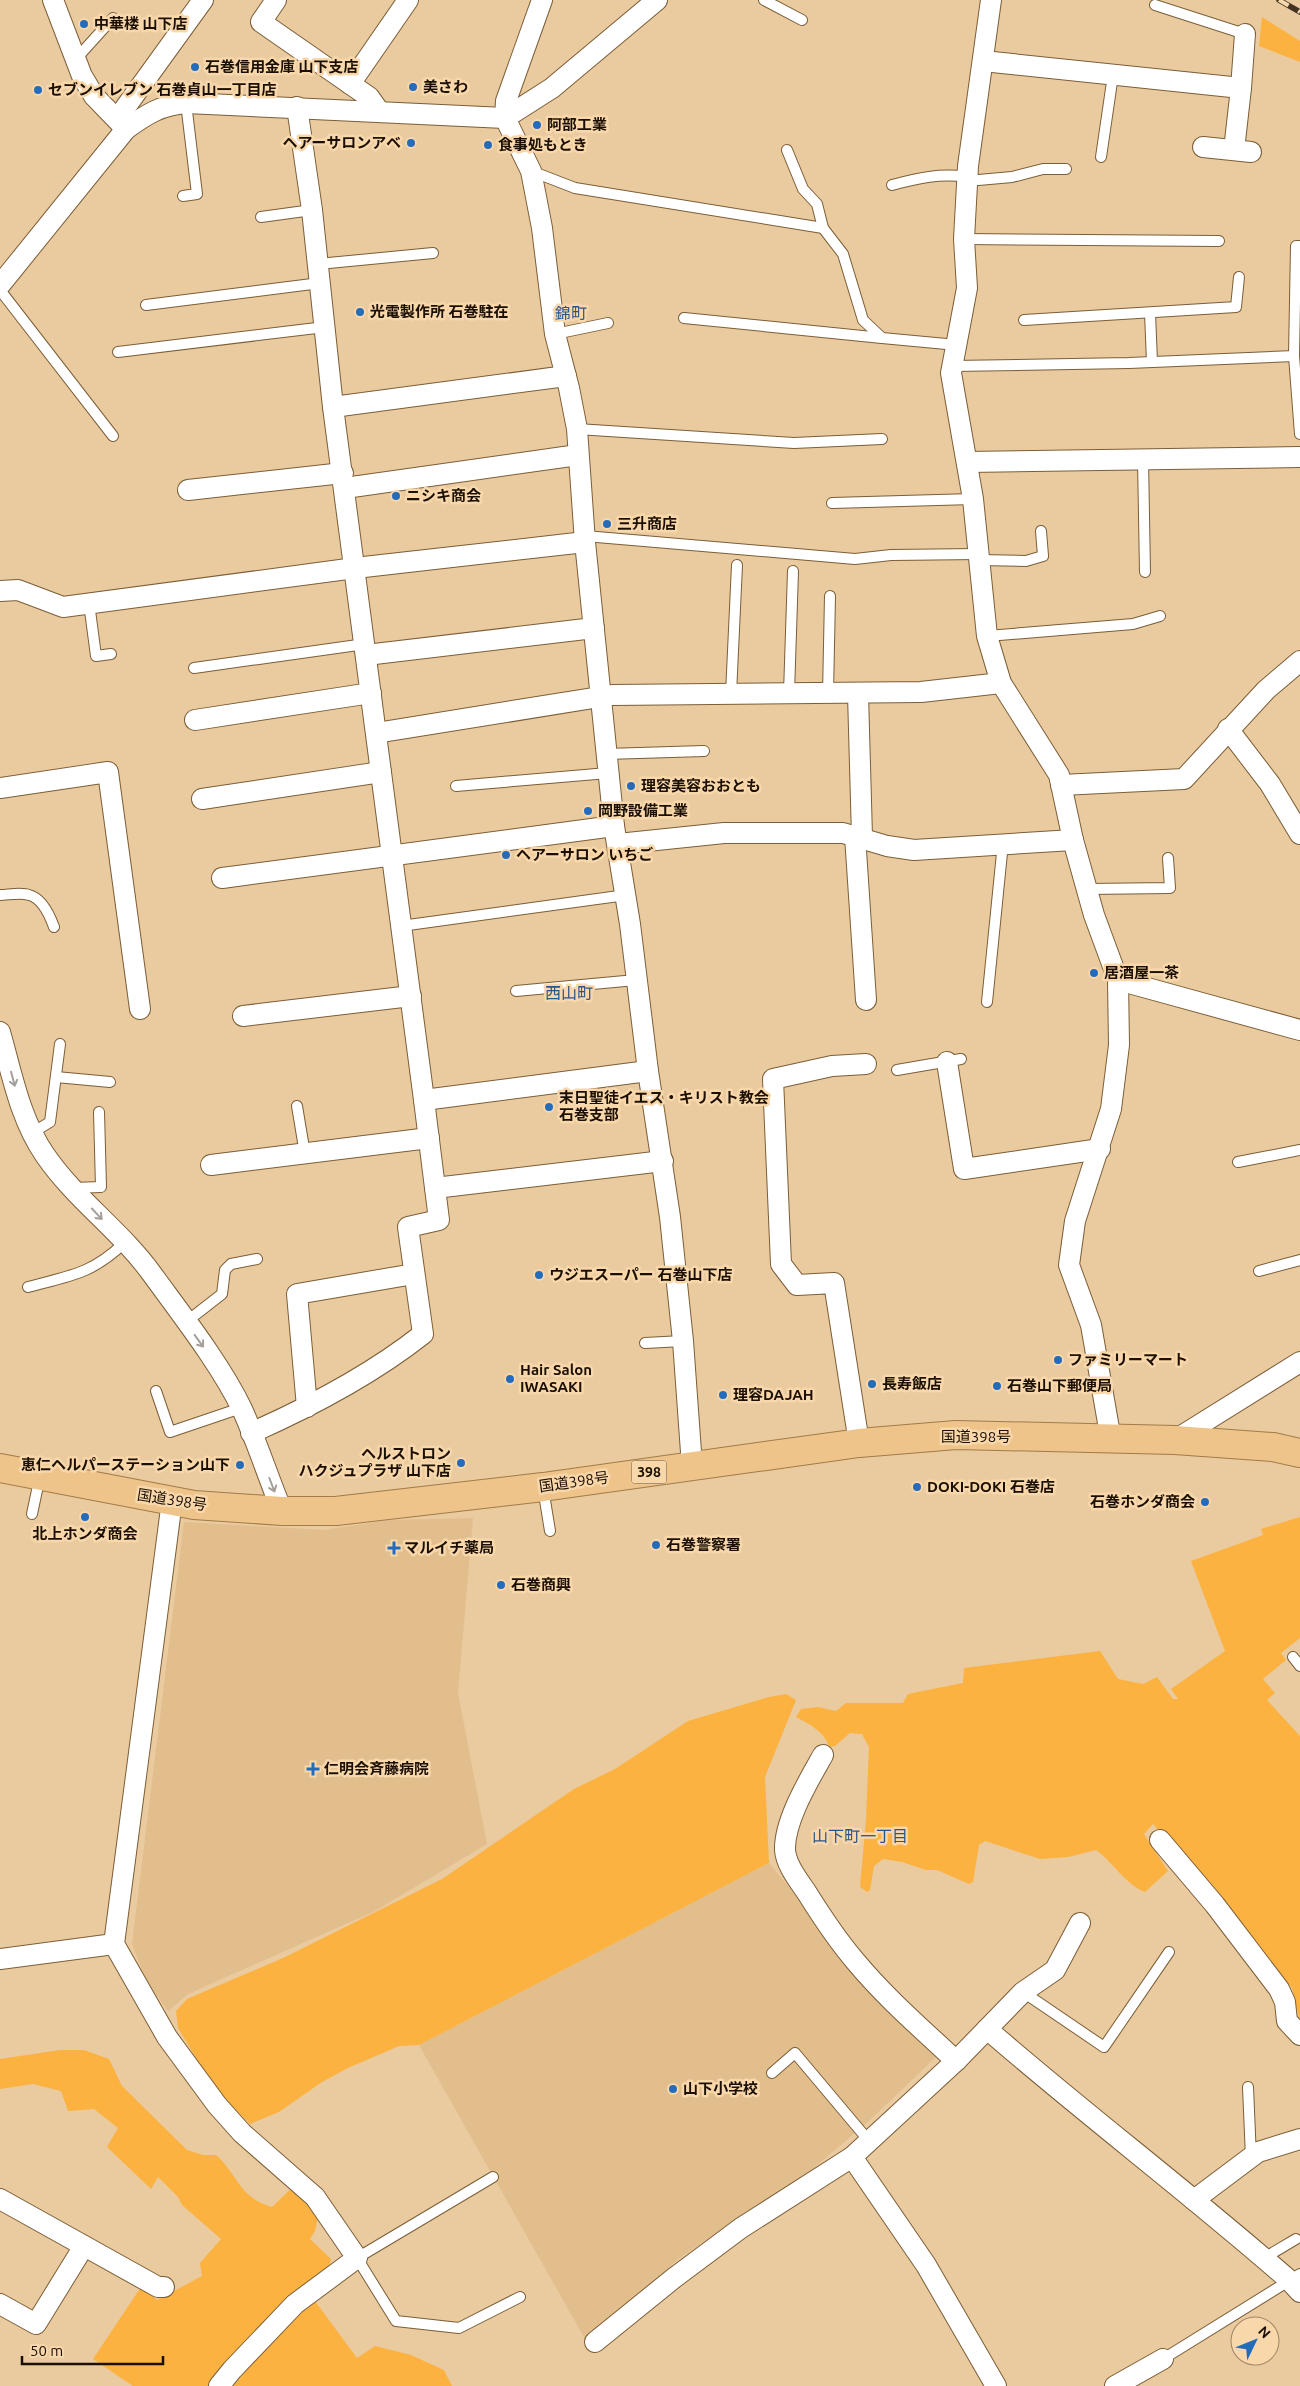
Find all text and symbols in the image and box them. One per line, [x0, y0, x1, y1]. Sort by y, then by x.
place label: 中華楼 山下店 [94, 15, 188, 32]
marker: 中華楼 山下店 [78, 18, 90, 30]
place label: 石巻信用金庫 山下支店 [205, 58, 359, 75]
marker: 石巻信用金庫 山下支店 [189, 61, 201, 73]
place label: 美さわ [423, 78, 468, 95]
place label: セブンイレブン 石巻貞山一丁目店 [48, 81, 277, 98]
marker: 美さわ [407, 81, 419, 93]
marker: セブンイレブン 石巻貞山一丁目店 [32, 84, 44, 96]
place label: 阿部工業 [547, 116, 607, 133]
marker: 阿部工業 [531, 119, 543, 131]
place label: ヘアーサロンアベ [282, 134, 401, 151]
place label: 食事処もとき [498, 136, 588, 153]
marker: ヘアーサロンアベ [405, 137, 417, 149]
marker: 食事処もとき [482, 139, 494, 151]
place label: 光電製作所 石巻駐在 [370, 303, 509, 320]
district label: 錦町 [555, 304, 587, 322]
marker: 光電製作所 石巻駐在 [354, 306, 366, 318]
place label: ニシキ商会 [406, 487, 481, 504]
marker: ニシキ商会 [390, 490, 402, 502]
place label: 三升商店 [617, 515, 677, 532]
marker: 三升商店 [601, 518, 613, 530]
place label: 理容美容おおとも [641, 777, 761, 794]
marker: 理容美容おおとも [625, 780, 637, 792]
place label: 岡野設備工業 [598, 802, 688, 819]
marker: 岡野設備工業 [582, 805, 594, 817]
place label: ヘアーサロン いちご [516, 846, 653, 863]
marker: ヘアーサロン いちご [500, 849, 512, 861]
place label: 居酒屋一茶 [1104, 964, 1179, 981]
marker: 居酒屋一茶 [1088, 967, 1100, 979]
district label: 西山町 [545, 984, 593, 1002]
one-way arrow [9, 1070, 18, 1086]
place label: 末日聖徒イエス・キリスト教会 石巻支部 [559, 1089, 769, 1123]
marker: 末日聖徒イエス・キリスト教会 石巻支部 [543, 1101, 555, 1113]
one-way arrow [91, 1208, 103, 1221]
place label: ウジエスーパー 石巻山下店 [549, 1266, 732, 1283]
marker: ウジエスーパー 石巻山下店 [533, 1269, 545, 1281]
one-way arrow [194, 1334, 204, 1348]
place label: ファミリーマート [1068, 1351, 1188, 1368]
marker: ファミリーマート [1052, 1354, 1064, 1366]
place label: Hair Salon IWASAKI [520, 1361, 592, 1395]
marker: Hair Salon IWASAKI [504, 1373, 516, 1385]
place label: 長寿飯店 [882, 1375, 942, 1392]
place label: 石巻山下郵便局 [1007, 1377, 1112, 1394]
marker: 長寿飯店 [866, 1378, 878, 1390]
marker: 石巻山下郵便局 [991, 1380, 1003, 1392]
place label: 理容DAJAH [733, 1386, 814, 1403]
marker: 理容DAJAH [717, 1389, 729, 1401]
street label: 国道398号 [941, 1428, 1011, 1445]
place label: ヘルストロン ハクジュプラザ 山下店 [298, 1445, 451, 1479]
place label: 恵仁ヘルパーステーション山下 [21, 1456, 230, 1473]
marker: ヘルストロン ハクジュプラザ 山下店 [455, 1457, 467, 1469]
marker: 恵仁ヘルパーステーション山下 [234, 1459, 246, 1471]
road number: 398 [632, 1460, 666, 1484]
street label: 国道398号 [538, 1468, 610, 1495]
one-way arrow [267, 1477, 277, 1492]
place label: DOKI-DOKI 石巻店 [927, 1478, 1055, 1495]
marker: DOKI-DOKI 石巻店 [911, 1481, 923, 1493]
street label: 国道398号 [136, 1486, 208, 1513]
place label: 石巻ホンダ商会 [1090, 1493, 1195, 1510]
marker: 石巻ホンダ商会 [1199, 1496, 1211, 1508]
marker: 北上ホンダ商会 [79, 1511, 91, 1523]
place label: 北上ホンダ商会 [32, 1525, 138, 1542]
place label: 石巻警察署 [666, 1536, 741, 1553]
place label: マルイチ薬局 [404, 1539, 494, 1556]
marker: 石巻警察署 [650, 1539, 662, 1551]
marker: マルイチ薬局 [388, 1542, 400, 1554]
place label: 石巻商興 [511, 1576, 571, 1593]
marker: 石巻商興 [495, 1579, 507, 1591]
place label: 仁明会斉藤病院 [324, 1760, 429, 1777]
marker: 仁明会斉藤病院 [306, 1762, 320, 1776]
district label: 山下町一丁目 [812, 1827, 908, 1845]
place label: 山下小学校 [683, 2080, 758, 2097]
marker: 山下小学校 [667, 2083, 679, 2095]
north arrow [1230, 2316, 1280, 2366]
text: N [1255, 2323, 1274, 2341]
scale bar [22, 2334, 164, 2366]
text: 50 m [30, 2342, 63, 2359]

